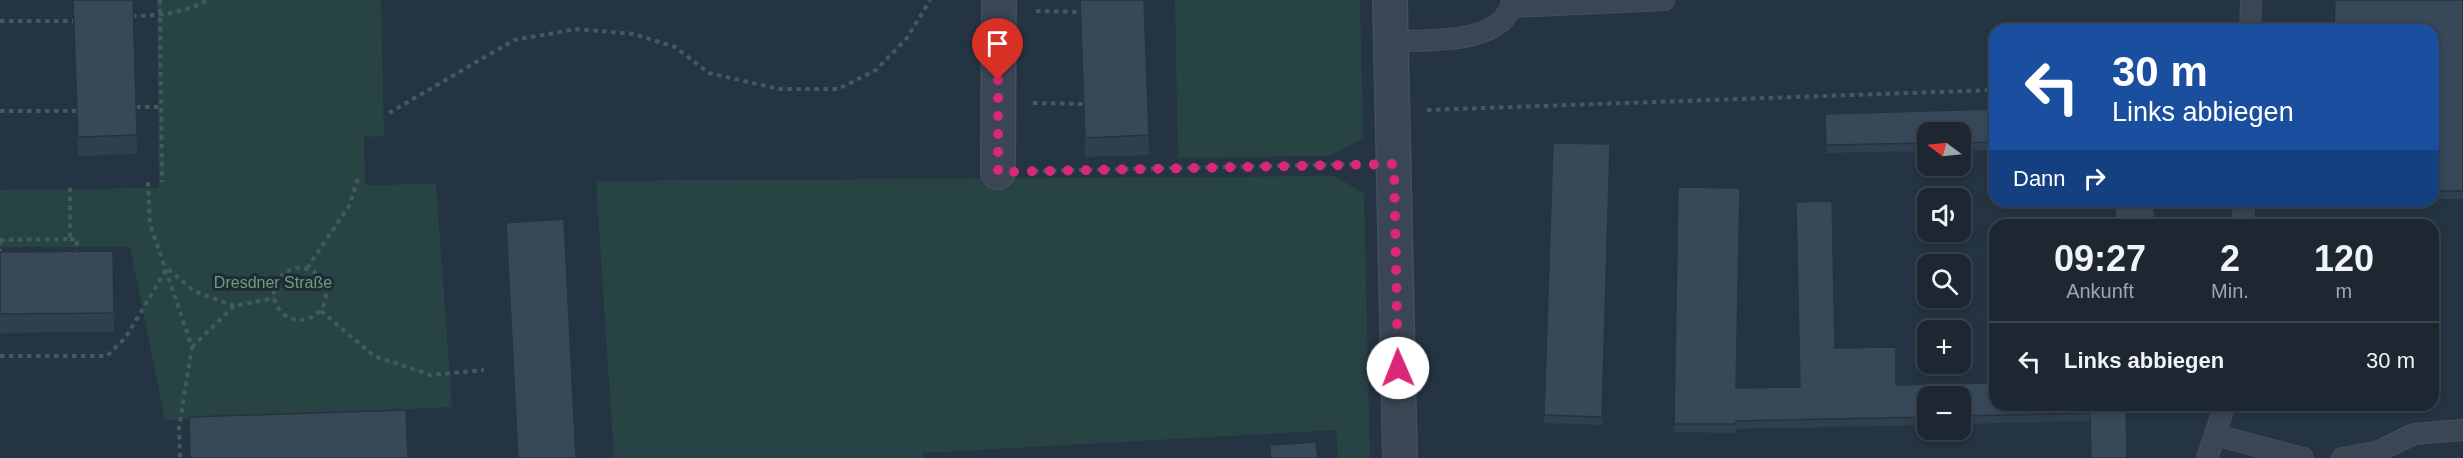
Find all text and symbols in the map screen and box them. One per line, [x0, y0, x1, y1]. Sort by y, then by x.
pin [972, 18, 1023, 80]
icon: arrive [981, 27, 1014, 60]
icon: left [2013, 48, 2091, 126]
text: 30 m [2112, 48, 2208, 95]
text: Links abbiegen [2112, 97, 2294, 127]
north arrow [1917, 122, 1971, 176]
map controls [1917, 122, 1971, 440]
icon: right [2078, 162, 2111, 195]
text: Dann [2013, 166, 2066, 191]
button: sound [1917, 188, 1971, 242]
text: 09:27 [2054, 238, 2146, 279]
text: 2 [2220, 238, 2240, 279]
text: 120 [2314, 238, 2374, 279]
button: search [1917, 254, 1971, 308]
park label: Dresdner Straße [214, 274, 332, 291]
text: Ankunft [2066, 280, 2134, 302]
text: Min. [2211, 280, 2249, 302]
text: m [2336, 280, 2352, 302]
button: + [1917, 320, 1971, 374]
position arrow [1366, 336, 1430, 400]
icon: left [2013, 345, 2046, 378]
text: Links abbiegen [2064, 348, 2224, 373]
text: 30 m [2366, 348, 2415, 373]
button: − [1917, 386, 1971, 440]

